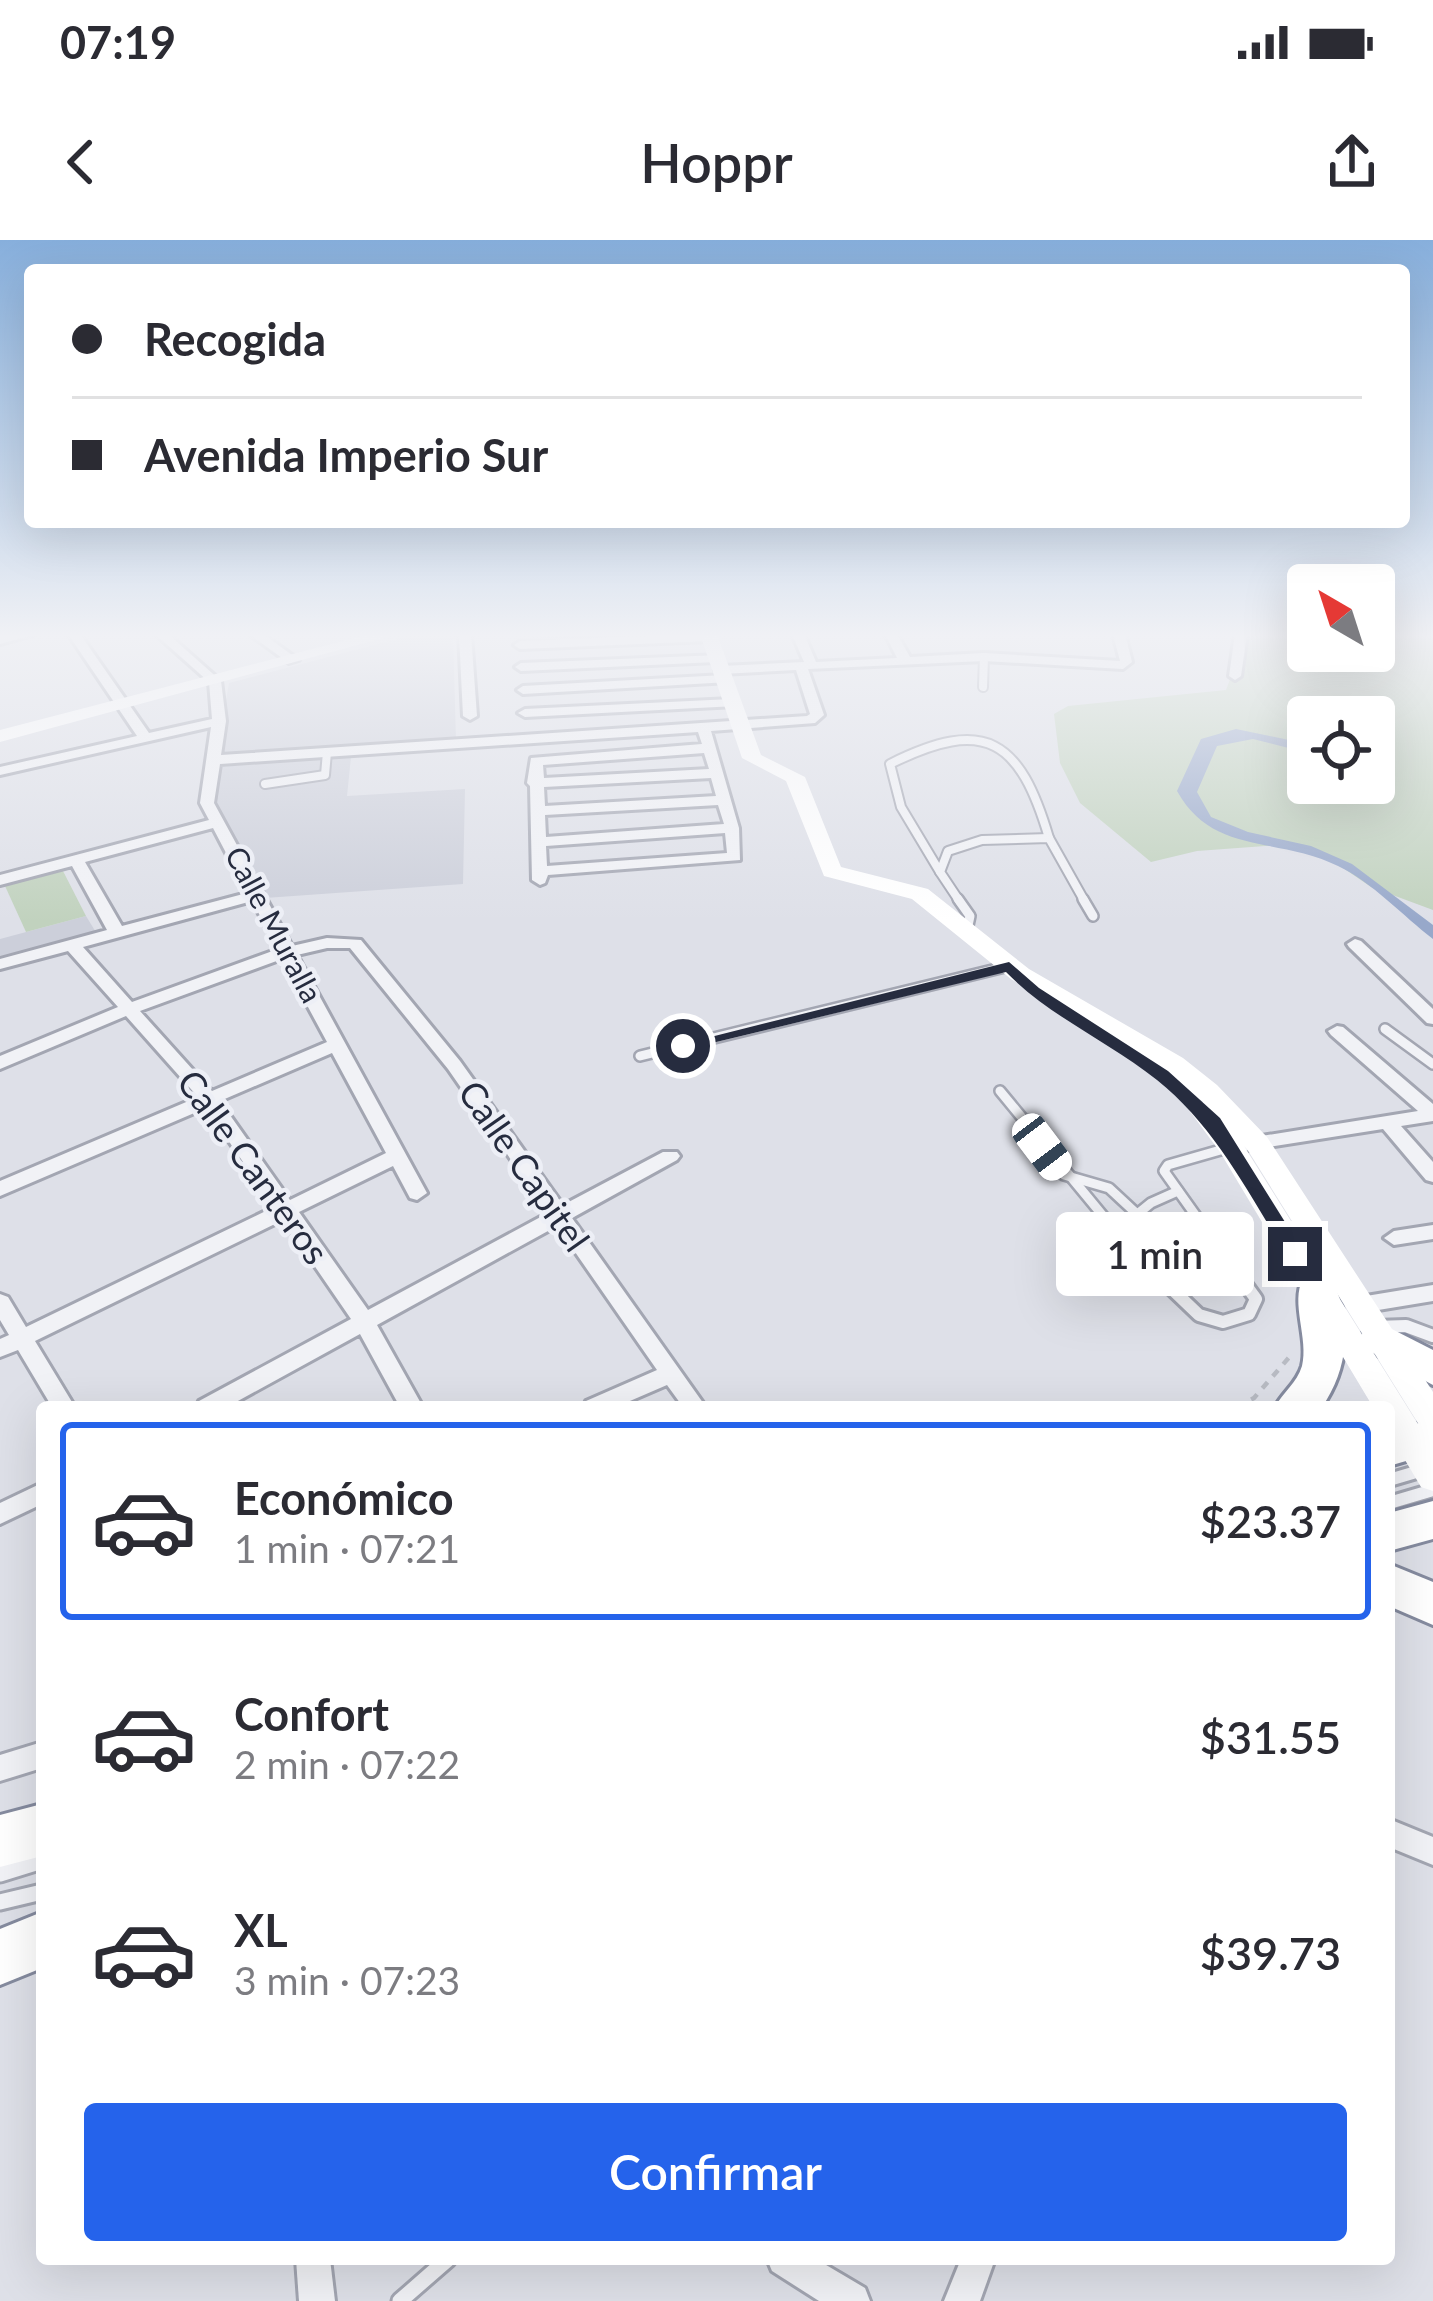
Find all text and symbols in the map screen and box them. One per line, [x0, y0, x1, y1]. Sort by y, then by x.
text: 07:19 [60, 15, 176, 69]
icon: back [48, 129, 114, 195]
icon: share [1319, 129, 1385, 195]
text: Hoppr [640, 130, 793, 195]
text: Recogida [144, 312, 326, 366]
text: Avenida Imperio Sur [144, 428, 548, 482]
north arrow [1287, 564, 1395, 672]
map controls [1287, 564, 1395, 804]
button: locate [1287, 696, 1395, 804]
street label: Calle Muralla [219, 840, 331, 1008]
route start [656, 1019, 710, 1073]
street label: Calle Canteros [169, 1061, 339, 1272]
street label: Calle Capitel [450, 1072, 600, 1259]
car [1006, 1107, 1078, 1187]
callout: 1 min [1055, 1212, 1253, 1296]
route end [1268, 1227, 1322, 1281]
text: 1 min [1107, 1231, 1203, 1277]
icon: car [90, 1467, 198, 1575]
text: Económico [234, 1471, 454, 1525]
text: $23.37 [1200, 1494, 1341, 1548]
text: 1 min · 07:21 [234, 1525, 460, 1571]
icon: car [90, 1683, 198, 1791]
text: Confort [234, 1687, 389, 1741]
text: $31.55 [1200, 1710, 1341, 1764]
text: 2 min · 07:22 [234, 1741, 460, 1787]
icon: car [90, 1899, 198, 2007]
text: XL [234, 1903, 288, 1957]
text: $39.73 [1200, 1926, 1341, 1980]
text: 3 min · 07:23 [234, 1957, 460, 2003]
button: Confirmar [84, 2103, 1347, 2241]

